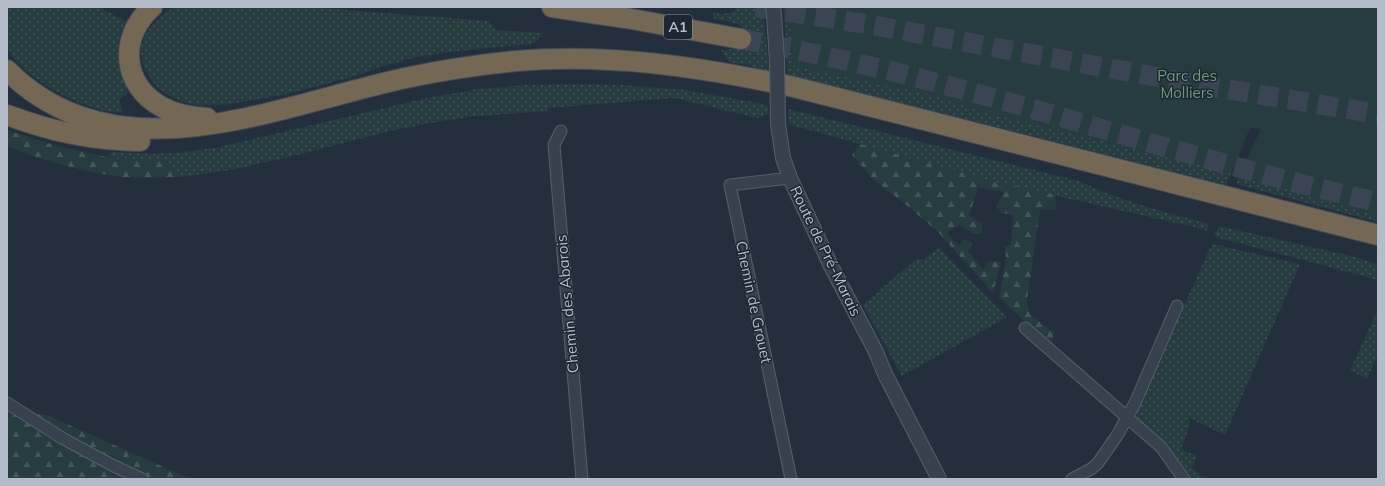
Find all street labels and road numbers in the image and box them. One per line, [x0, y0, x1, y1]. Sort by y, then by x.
road number: A1 [664, 15, 692, 39]
street label: Route de Pré-Marais [786, 183, 866, 319]
street label: Chemin des Abarois [551, 234, 583, 374]
street label: Chemin de Grouet [732, 239, 776, 365]

